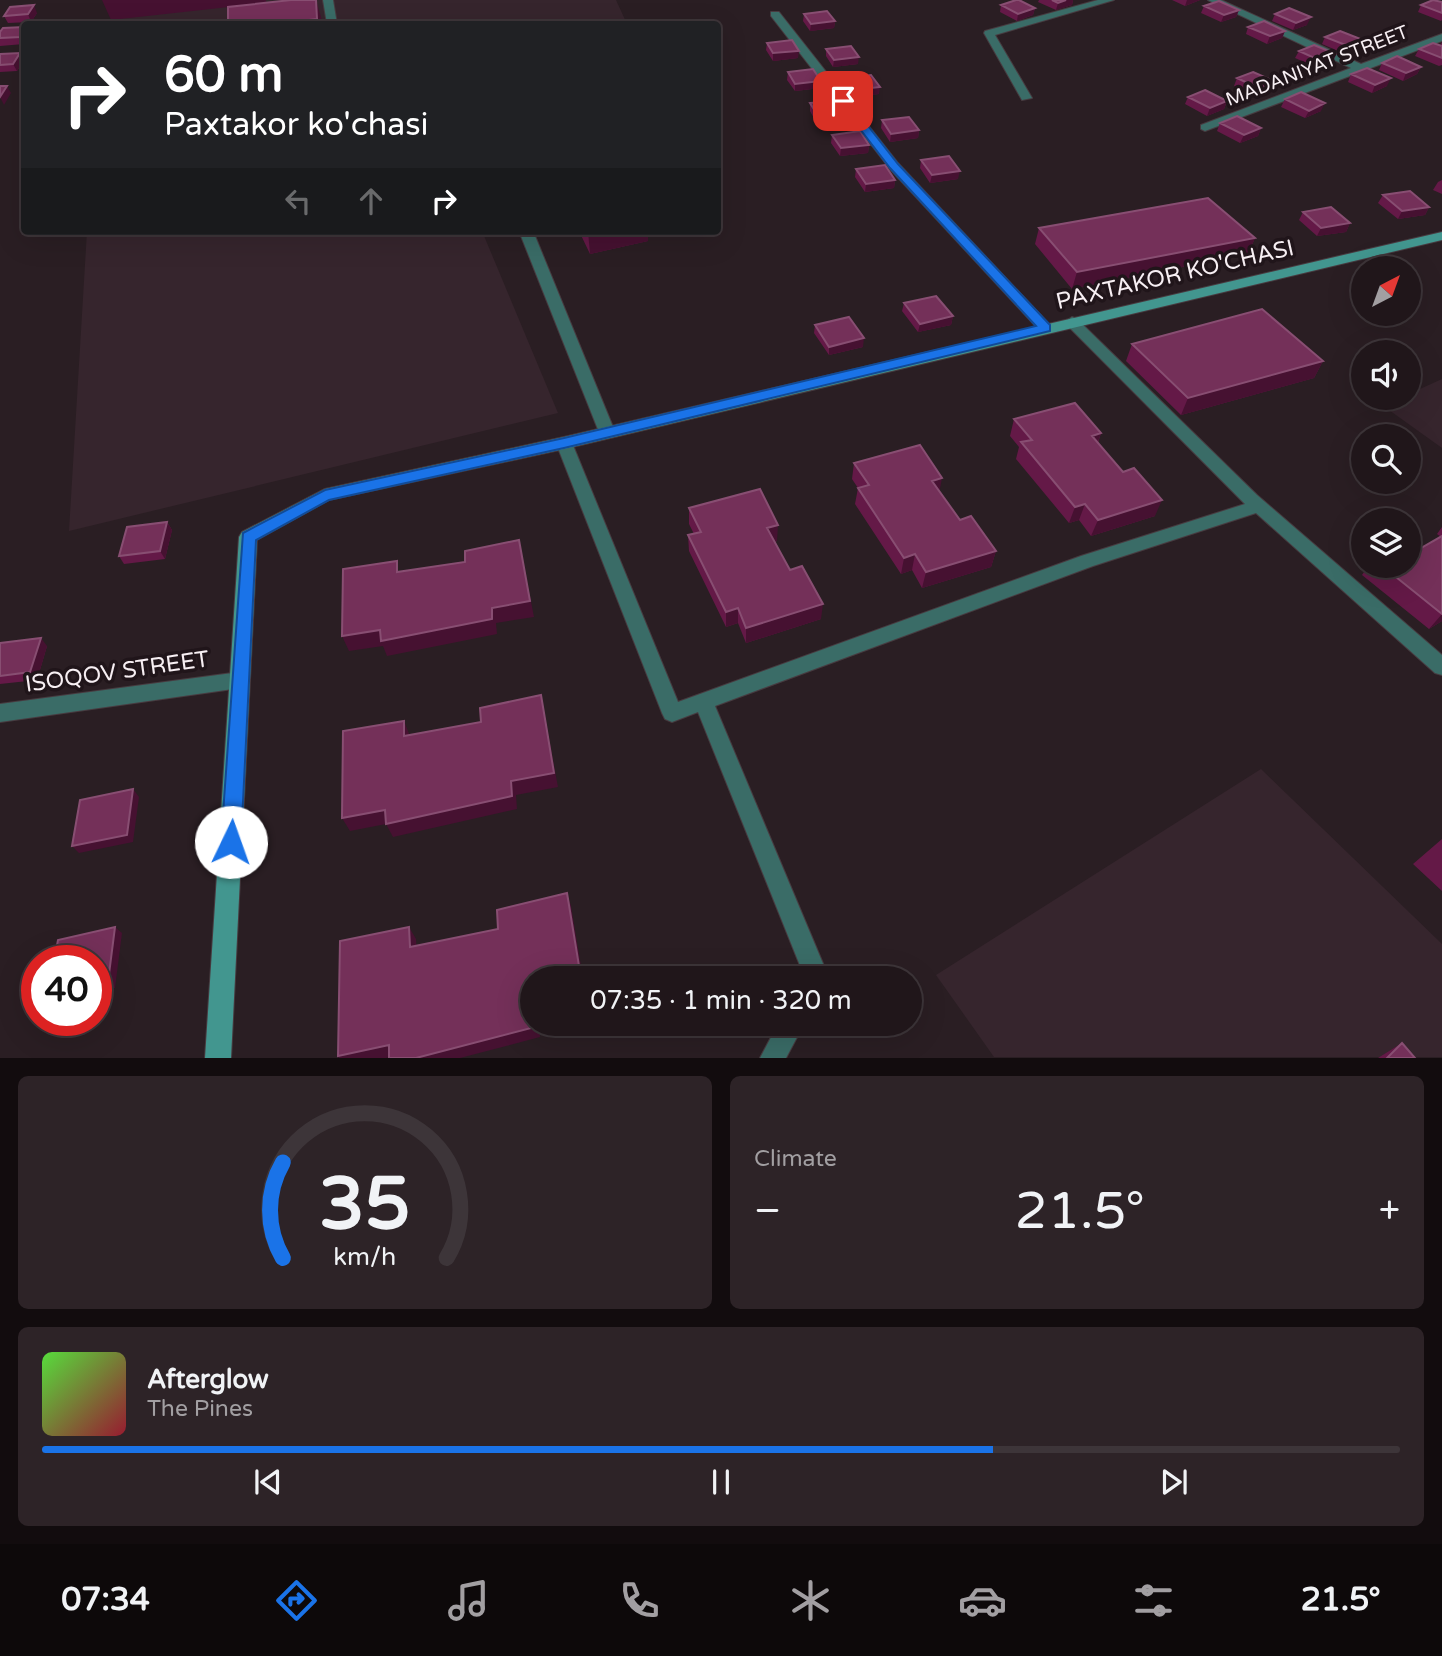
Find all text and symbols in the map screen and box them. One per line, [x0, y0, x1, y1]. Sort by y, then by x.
street label: MADANIYAT STREET [1223, 21, 1412, 111]
text: 60 m [164, 46, 283, 105]
icon: right [49, 49, 140, 140]
pin [813, 71, 873, 131]
icon: arrive [824, 82, 862, 120]
text: Paxtakor ko'chasi [164, 106, 429, 144]
icon: left [279, 182, 317, 220]
icon: ahead [352, 182, 390, 220]
icon: right [425, 182, 463, 220]
street label: PAXTAKOR KO'CHASI [1053, 234, 1297, 316]
north arrow [1351, 256, 1421, 326]
map controls [1351, 256, 1421, 578]
button: sound [1351, 340, 1421, 410]
button: search [1351, 424, 1421, 494]
button: layers [1351, 508, 1421, 578]
street label: ISOQOV STREET [23, 645, 211, 699]
position arrow [194, 805, 268, 879]
speed limit sign: 40 [21, 945, 112, 1036]
text: 07:35 · 1 min · 320 m [590, 985, 852, 1016]
text: Climate [754, 1145, 837, 1173]
text: 35 [319, 1162, 411, 1250]
text: 21.5° [1015, 1180, 1145, 1243]
text: − [754, 1188, 781, 1234]
text: + [1379, 1188, 1400, 1234]
text: km/h [334, 1242, 396, 1272]
text: Afterglow [147, 1364, 269, 1395]
text: The Pines [147, 1395, 253, 1423]
icon: previous [249, 1463, 287, 1501]
icon: pause [702, 1463, 740, 1501]
icon: next [1155, 1463, 1193, 1501]
icon: directions [272, 1576, 321, 1625]
icon: music [444, 1576, 493, 1625]
icon: phone [615, 1576, 664, 1625]
icon: climate [786, 1576, 835, 1625]
icon: car [958, 1576, 1007, 1625]
icon: filters [1129, 1576, 1178, 1625]
text: 07:34 [61, 1581, 150, 1619]
text: 21.5° [1301, 1581, 1381, 1619]

